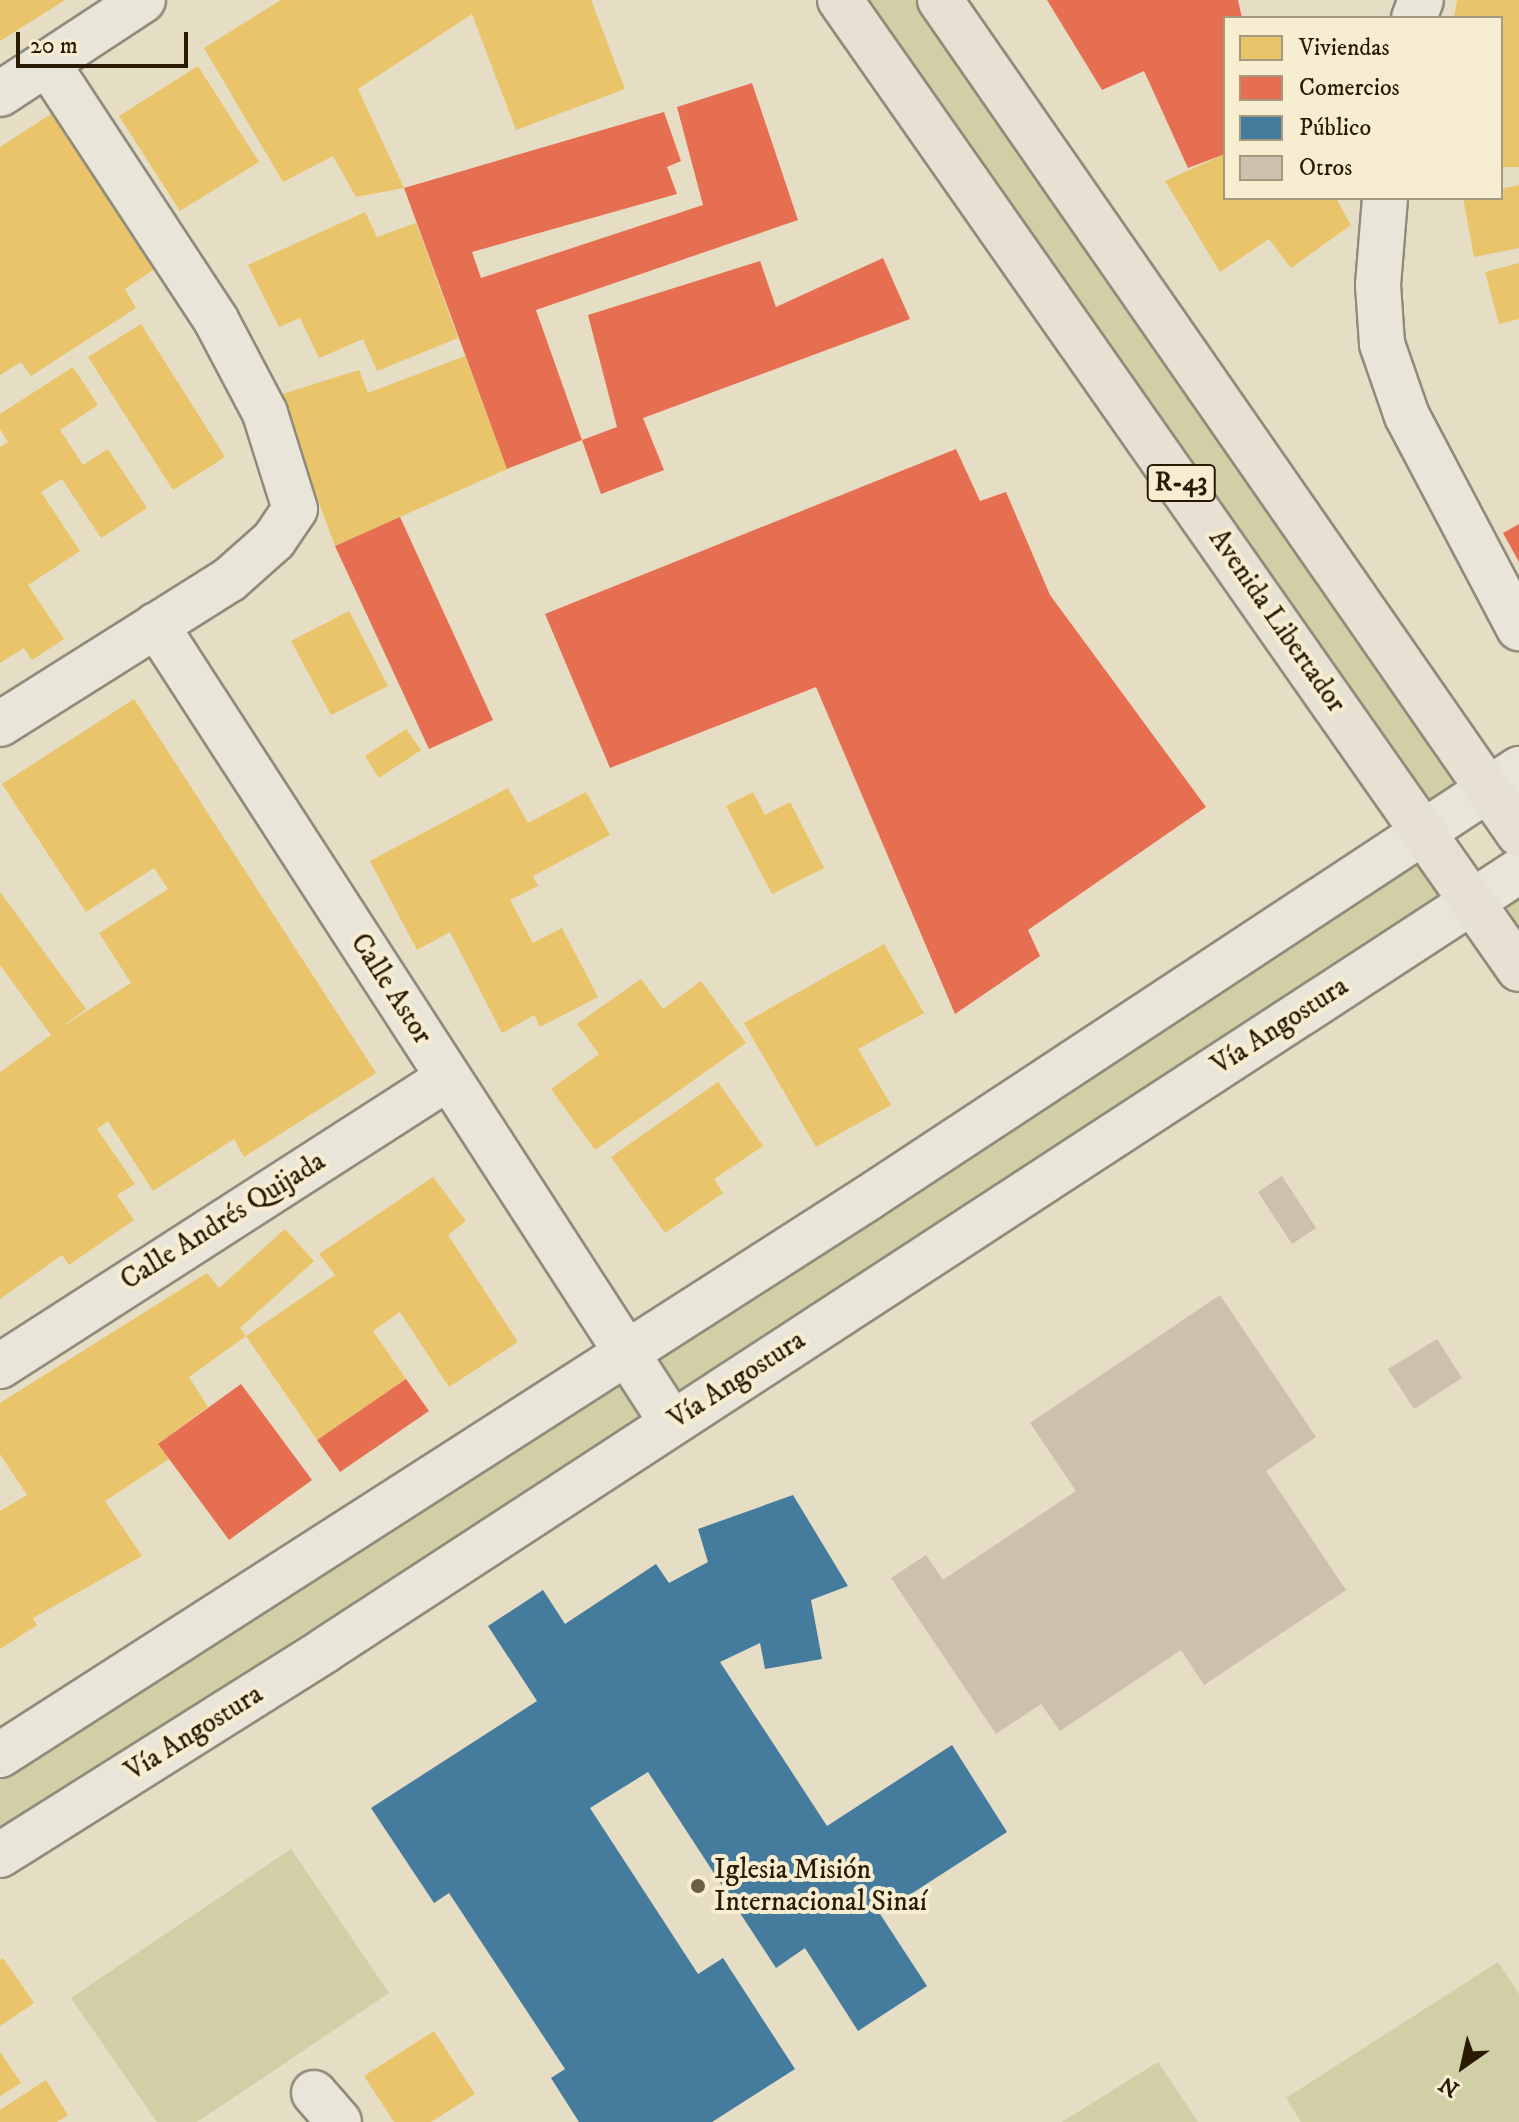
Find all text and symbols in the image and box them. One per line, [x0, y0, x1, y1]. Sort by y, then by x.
scale bar [20, 16, 192, 66]
legend [1223, 16, 1503, 200]
text: 20 m [30, 31, 78, 61]
text: Viviendas [1299, 33, 1390, 63]
text: Comercios [1299, 73, 1400, 103]
text: Público [1299, 113, 1371, 143]
text: Otros [1299, 153, 1352, 183]
road number: R-43 [1145, 461, 1217, 505]
street label: Avenida Libertador [1201, 523, 1353, 719]
street label: Calle Astor [343, 927, 439, 1051]
street label: Vía Angostura [1205, 969, 1355, 1083]
street label: Calle Andrés Quijada [115, 1145, 331, 1297]
street label: Vía Angostura [662, 1323, 812, 1437]
street label: Vía Angostura [119, 1677, 269, 1789]
place label: Iglesia Misión Internacional Sinaí [714, 1853, 927, 1919]
marker: Iglesia Misión Internacional Sinaí [689, 1877, 707, 1895]
north arrow [1423, 2026, 1503, 2106]
text: N [1434, 2070, 1464, 2103]

